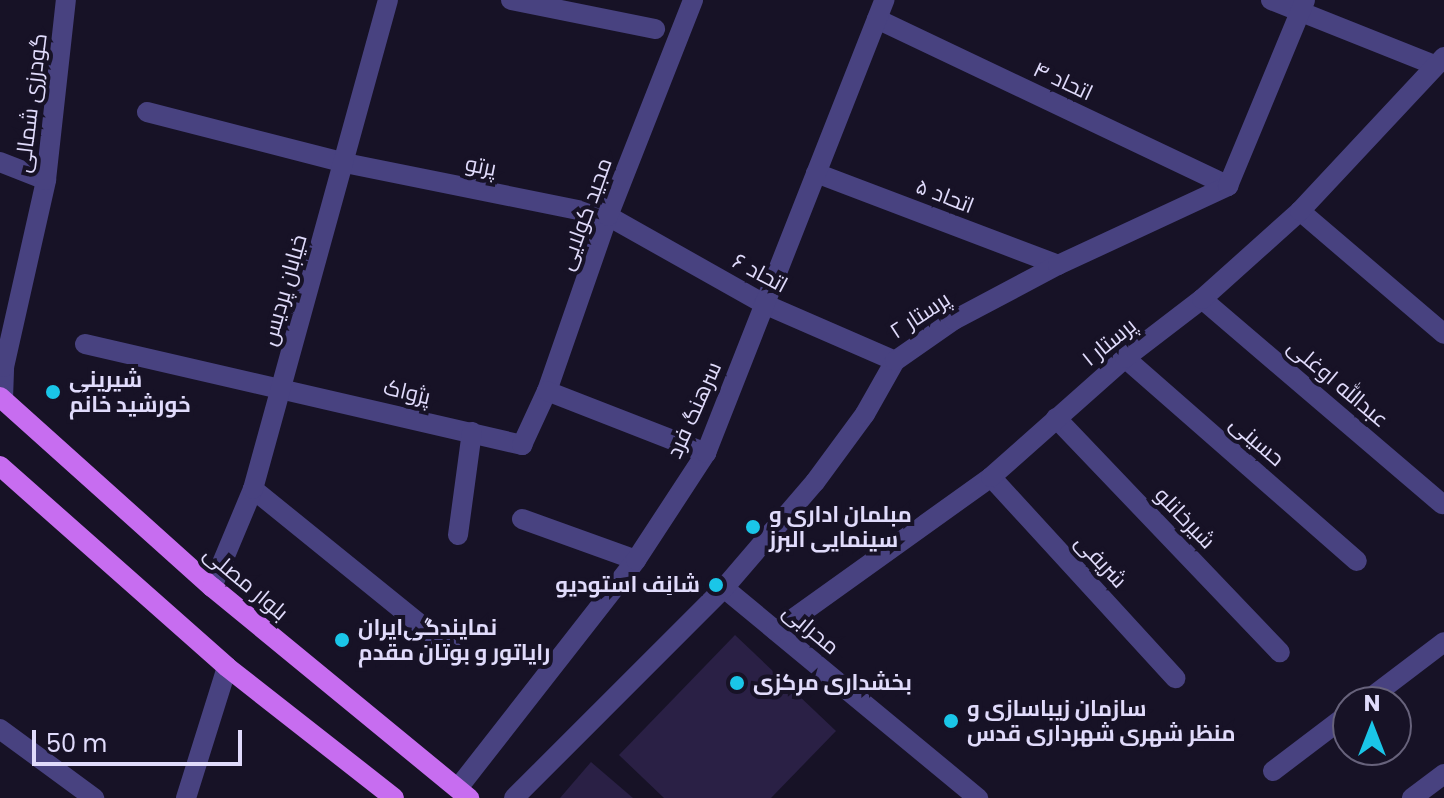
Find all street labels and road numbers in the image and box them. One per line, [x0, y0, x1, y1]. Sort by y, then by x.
street label: گودرزی شمالی [9, 32, 53, 174]
street label: اتحاد ۴ [1029, 56, 1097, 106]
street label: پرتو [463, 150, 499, 182]
street label: مجید کولایی [553, 154, 617, 274]
street label: اتحاد ۵ [912, 173, 978, 219]
street label: خیابان پردیس [256, 231, 312, 349]
street label: اتحاد ۶ [728, 248, 792, 298]
street label: پرستار ۲ [885, 286, 955, 344]
street label: پرستار ۱ [1077, 312, 1141, 372]
street label: عبدالله اوغلی [1282, 333, 1394, 433]
street label: سرهنگ فرد [661, 358, 727, 462]
street label: پژواک [381, 374, 433, 410]
street label: حسینی [1224, 410, 1290, 472]
street label: شیرخانلو [1149, 482, 1221, 554]
street label: شریفی [1070, 529, 1132, 593]
street label: بلوار مصلی [198, 540, 294, 626]
street label: محرابی [778, 598, 844, 660]

